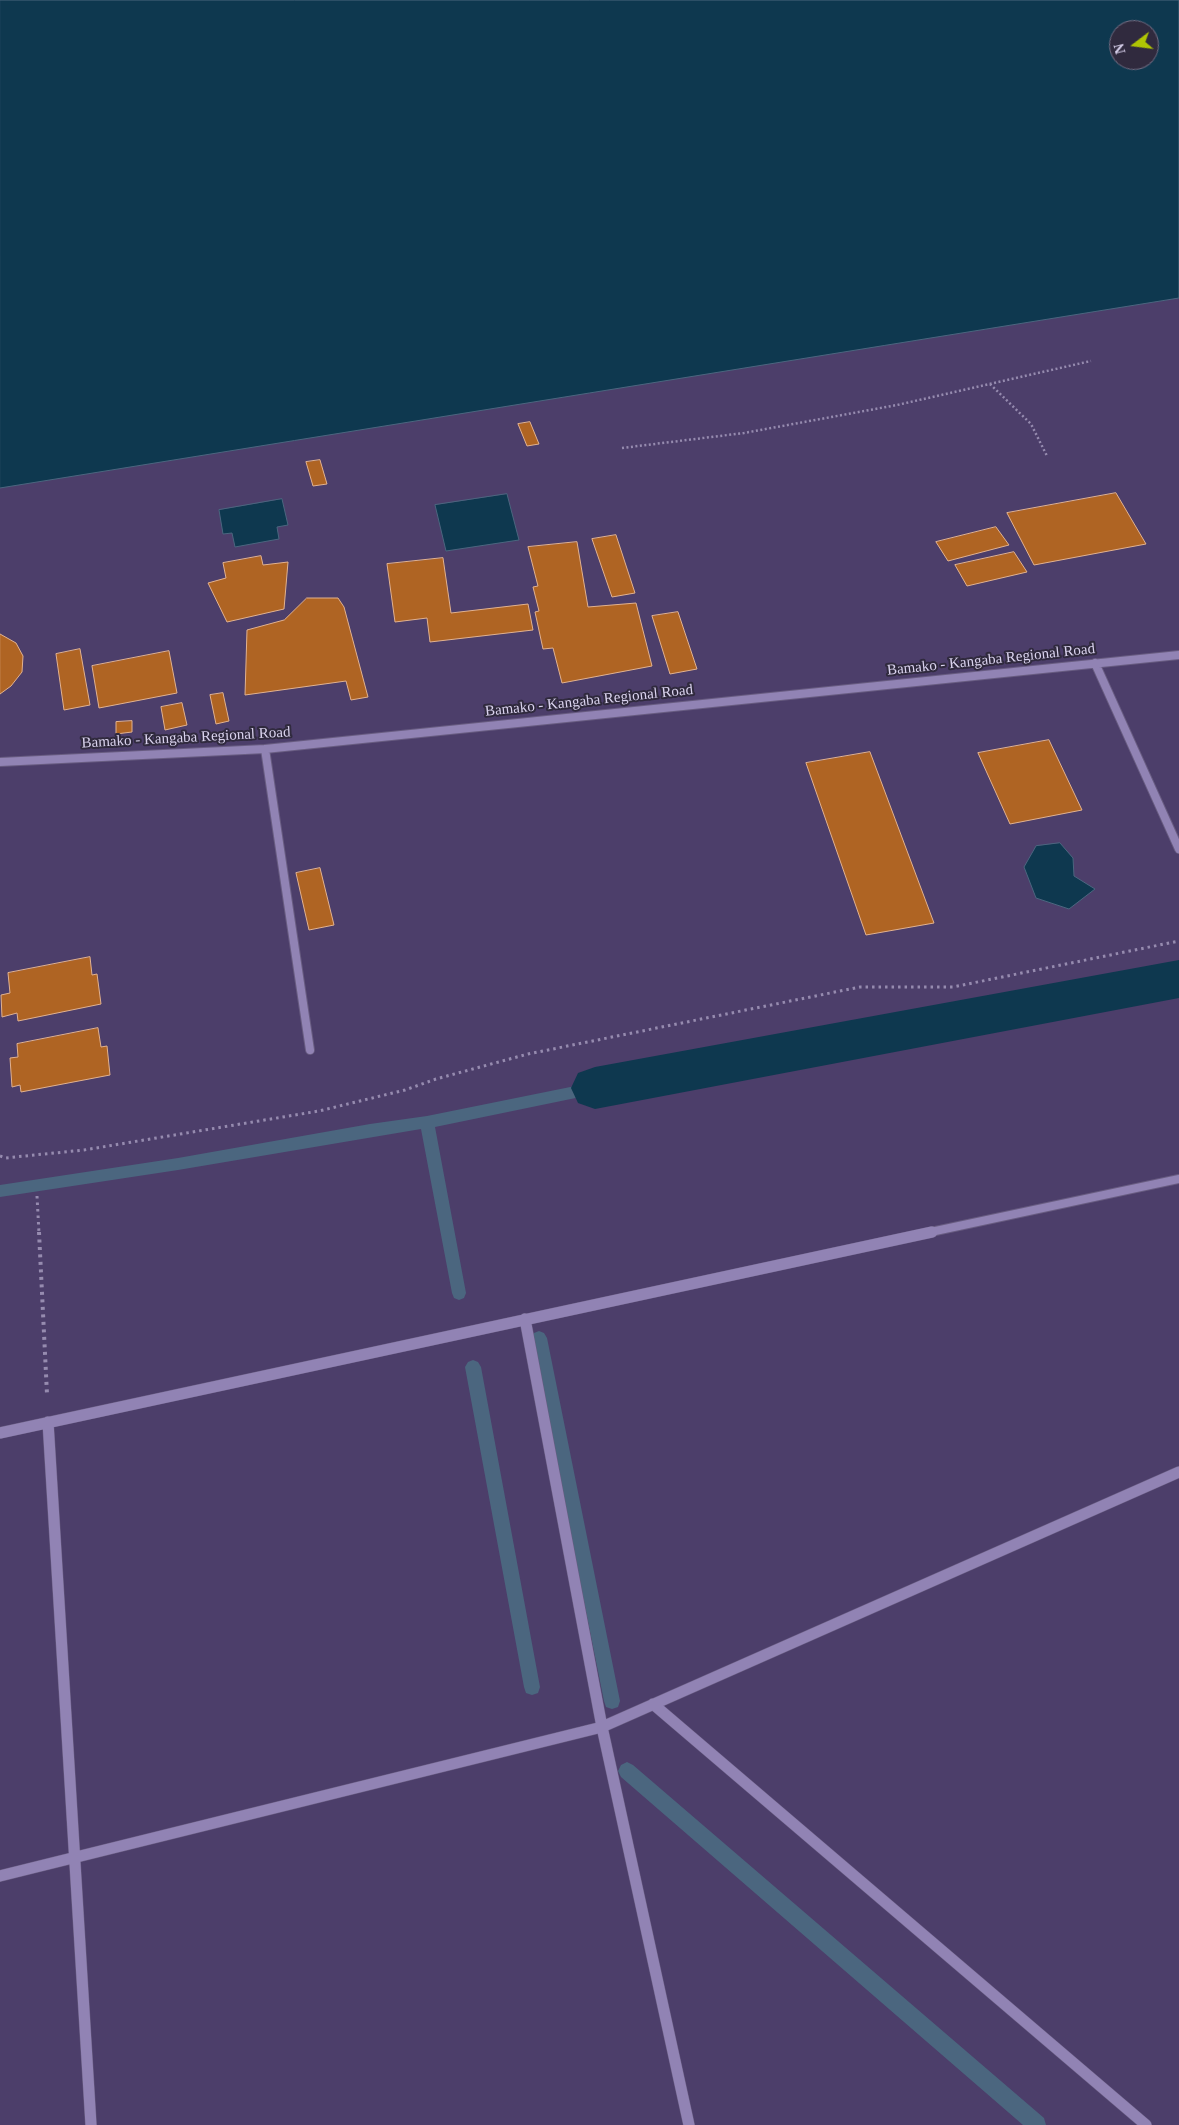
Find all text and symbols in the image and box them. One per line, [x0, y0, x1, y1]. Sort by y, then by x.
north arrow [1109, 20, 1159, 70]
text: N [1111, 42, 1129, 56]
street label: Bamako - Kangaba Regional Road [886, 640, 1096, 680]
street label: Bamako - Kangaba Regional Road [484, 681, 694, 721]
street label: Bamako - Kangaba Regional Road [81, 724, 291, 752]

